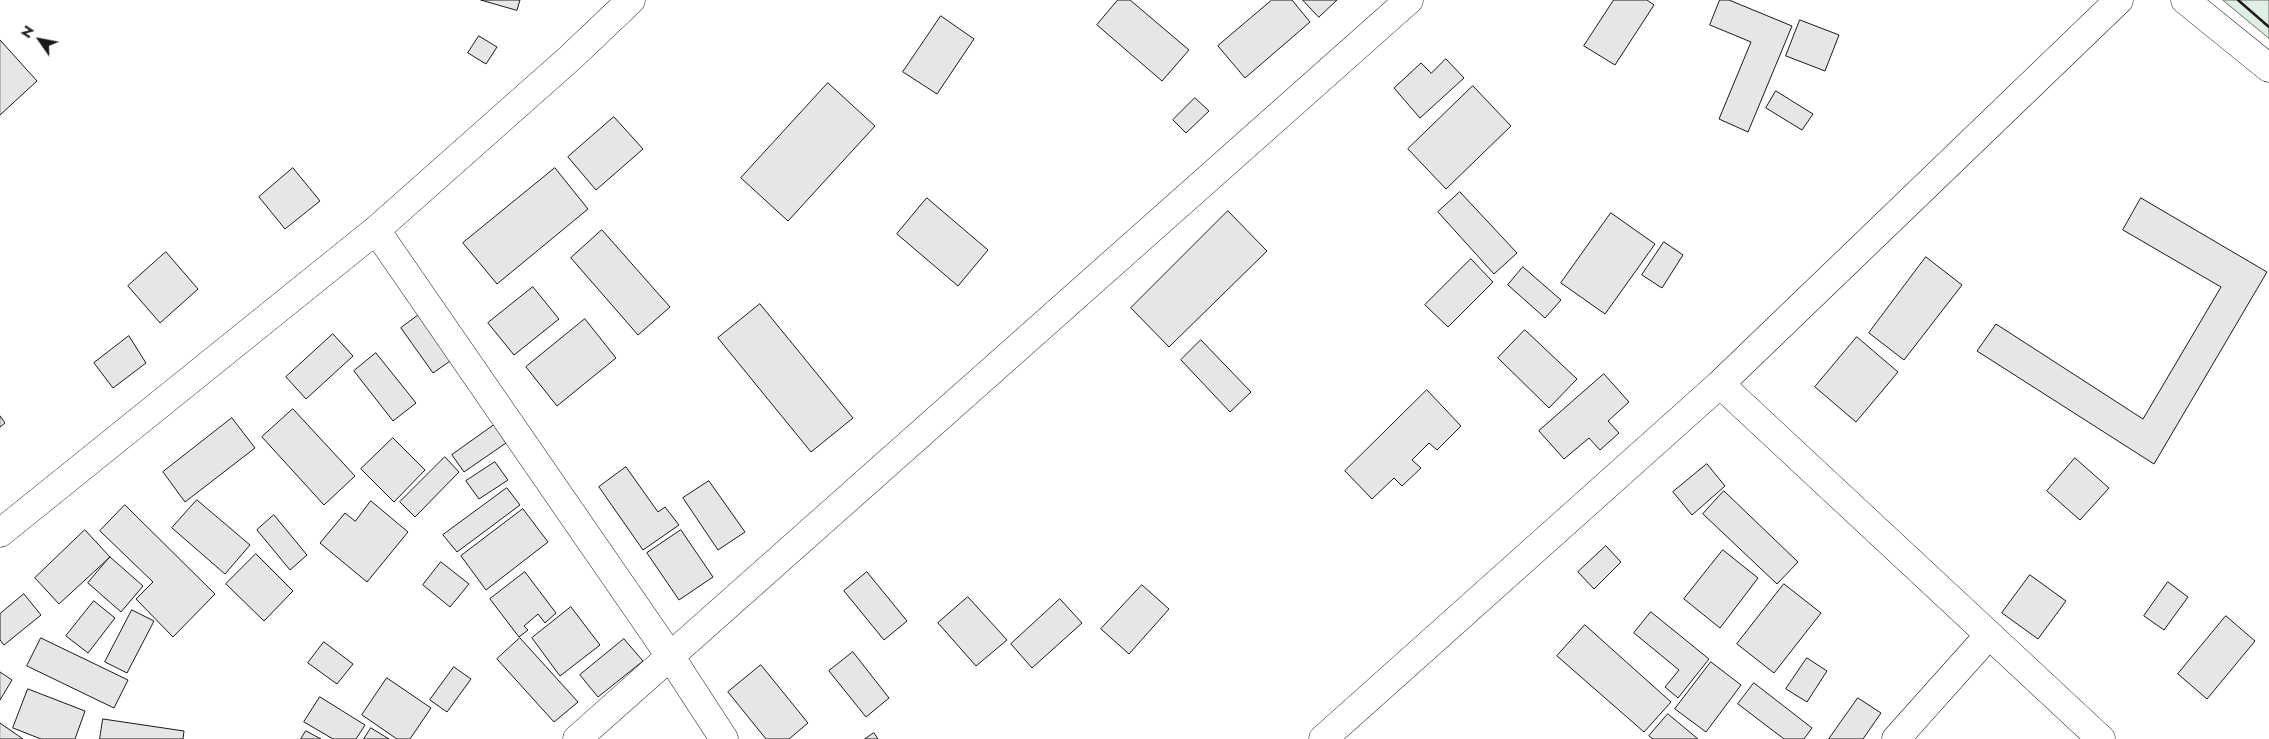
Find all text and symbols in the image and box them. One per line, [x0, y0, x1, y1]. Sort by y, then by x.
north arrow [15, 15, 65, 65]
text: N [16, 22, 39, 42]

